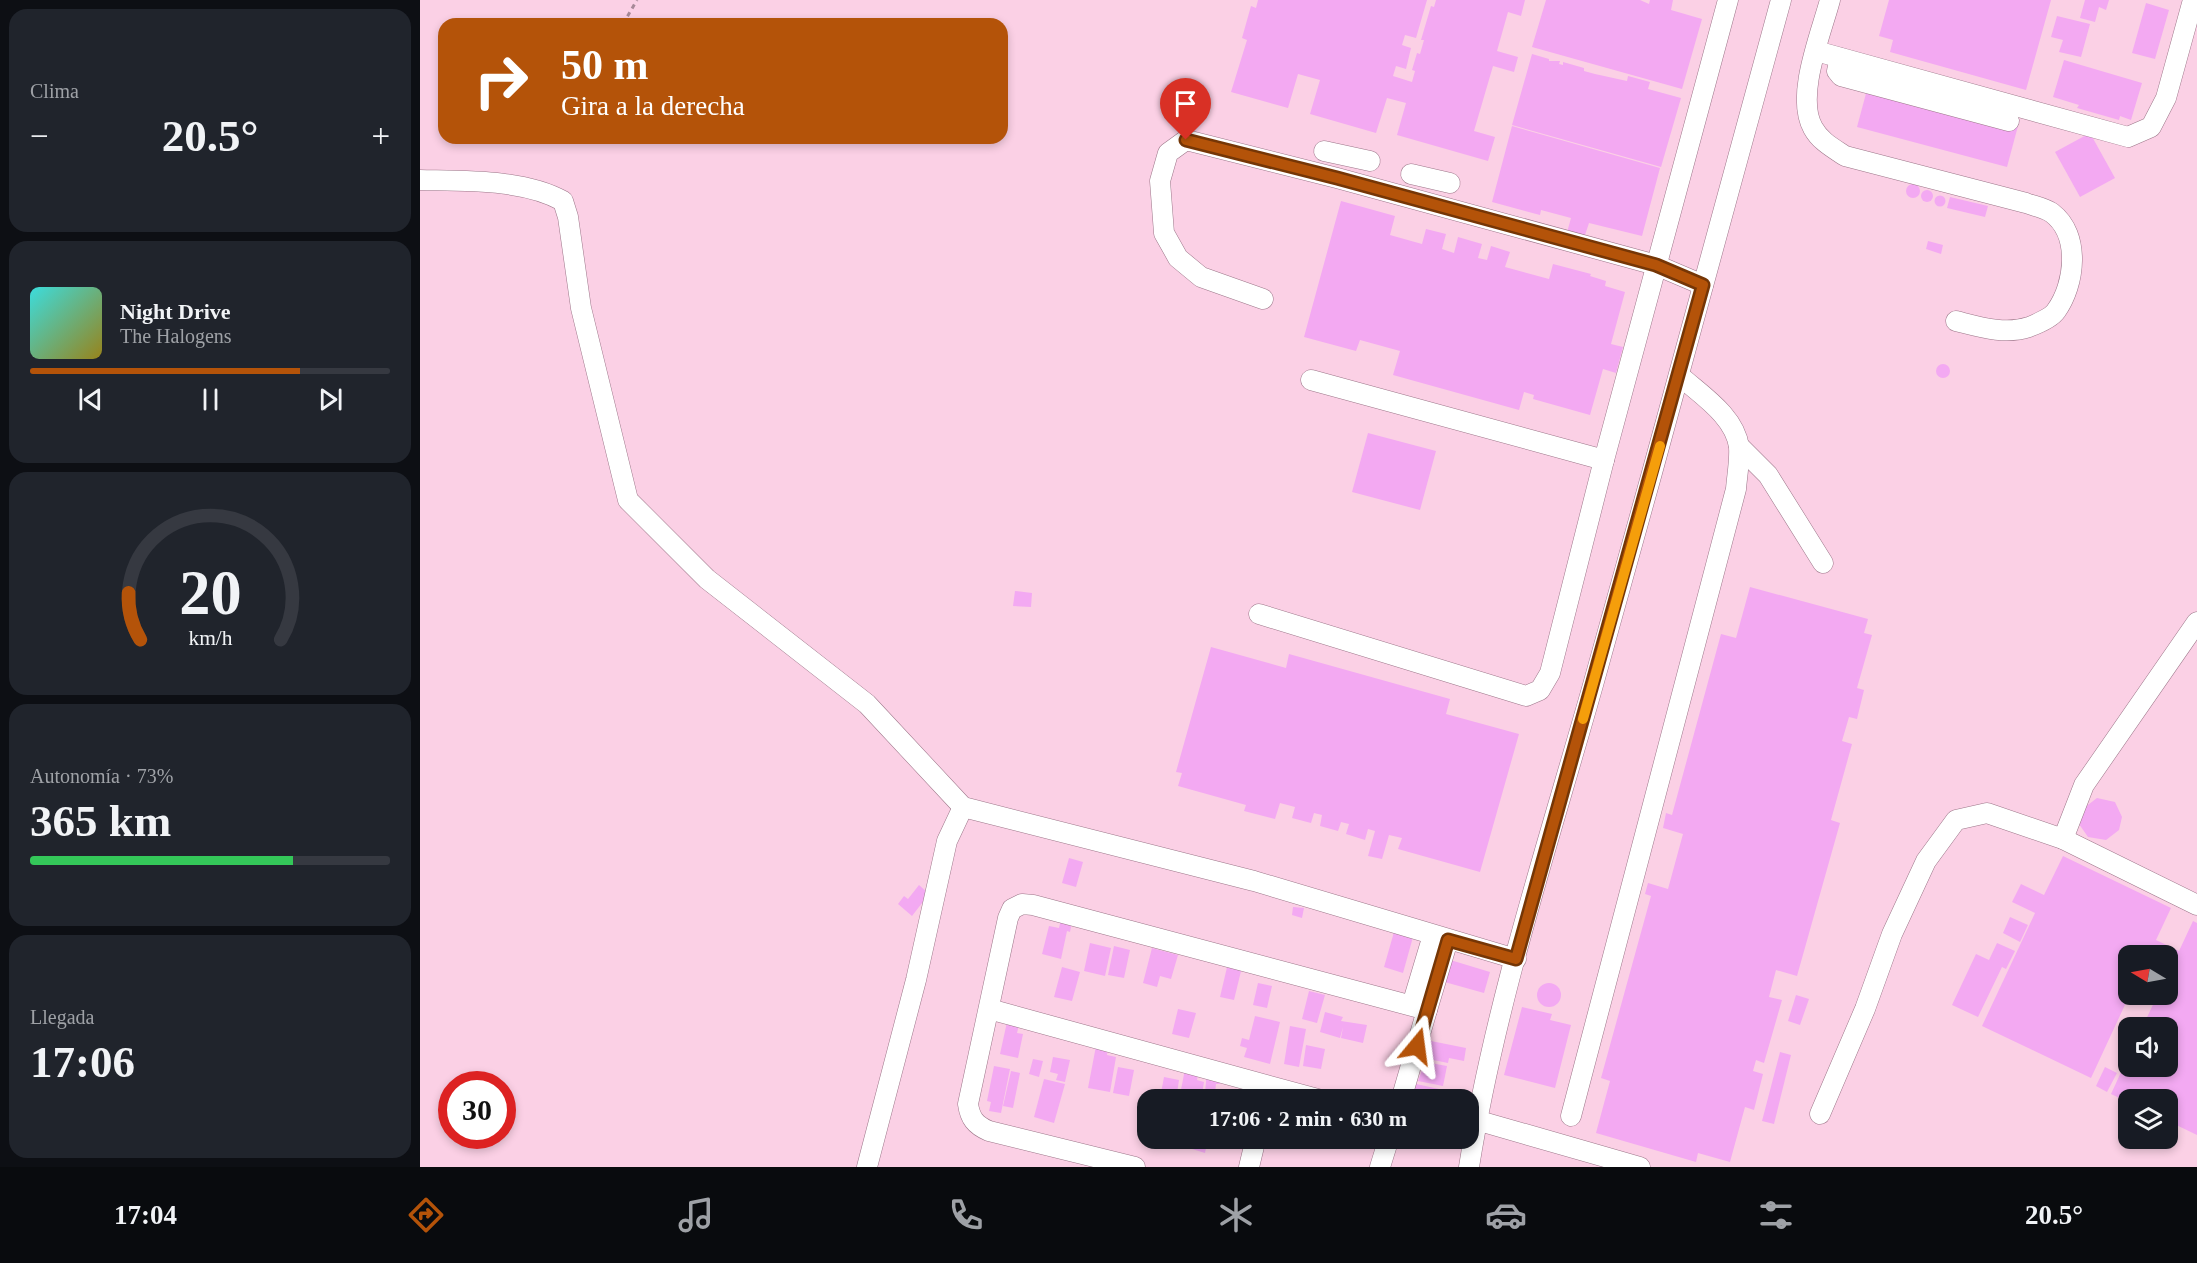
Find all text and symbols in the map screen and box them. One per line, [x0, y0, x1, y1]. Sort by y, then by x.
icon: right [462, 42, 540, 120]
text: 50 m [561, 42, 649, 88]
pin [1160, 78, 1211, 140]
text: Clima [30, 80, 79, 102]
icon: arrive [1169, 87, 1202, 120]
text: Gira a la derecha [561, 91, 745, 121]
text: 20.5° [162, 111, 258, 161]
text: − [30, 118, 49, 154]
text: + [371, 118, 390, 154]
text: Night Drive [120, 299, 231, 324]
text: The Halogens [120, 325, 232, 347]
icon: previous [74, 383, 107, 416]
icon: pause [194, 383, 227, 416]
icon: next [314, 383, 347, 416]
text: 20 [179, 559, 241, 628]
text: km/h [188, 627, 232, 651]
text: Autonomía · 73% [30, 765, 173, 787]
text: 365 km [30, 796, 171, 846]
north arrow [2118, 945, 2178, 1005]
map controls [2118, 945, 2178, 1149]
text: Llegada [30, 1006, 94, 1028]
position arrow [1385, 1014, 1449, 1078]
button: sound [2118, 1017, 2178, 1077]
text: 17:06 [30, 1037, 135, 1087]
speed limit sign: 30 [438, 1071, 516, 1149]
button: layers [2118, 1089, 2178, 1149]
text: 17:06 · 2 min · 630 m [1209, 1106, 1407, 1131]
icon: directions [405, 1194, 447, 1236]
icon: music [675, 1194, 717, 1236]
icon: phone [945, 1194, 987, 1236]
icon: climate [1215, 1194, 1257, 1236]
icon: car [1485, 1194, 1527, 1236]
icon: filters [1755, 1194, 1797, 1236]
text: 17:04 [114, 1200, 177, 1230]
text: 20.5° [2025, 1200, 2083, 1230]

